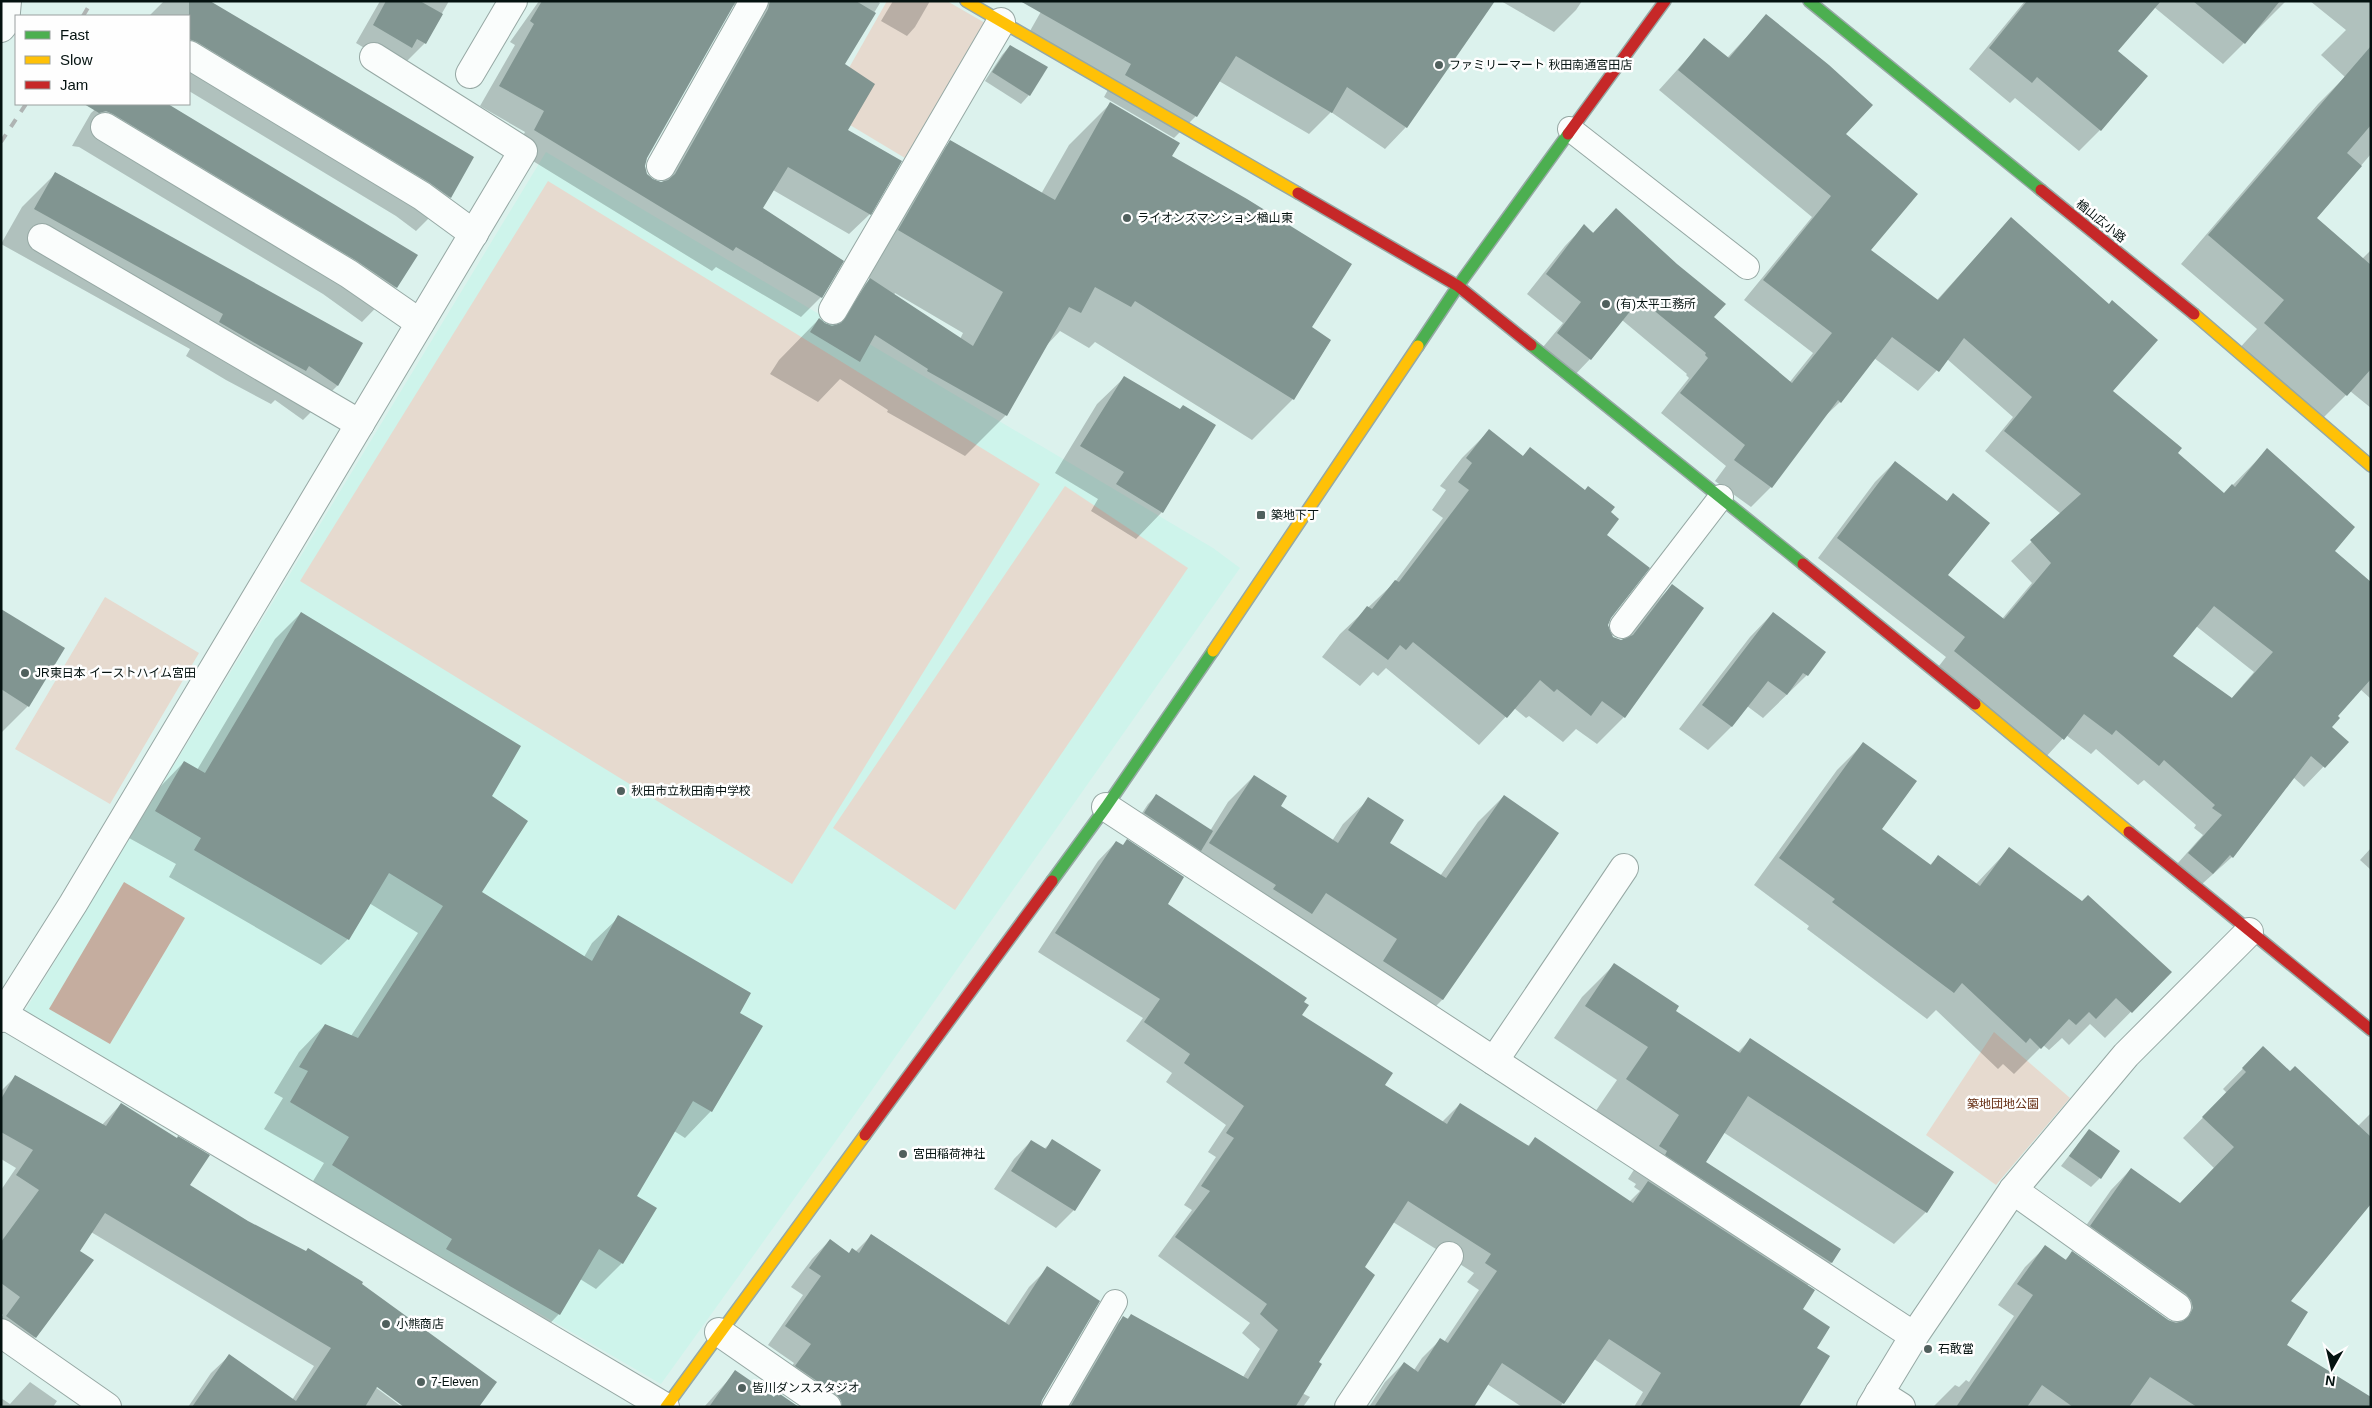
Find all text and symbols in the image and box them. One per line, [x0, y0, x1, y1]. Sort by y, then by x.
legend [15, 15, 190, 105]
text: Fast [60, 26, 90, 43]
text: Slow [60, 51, 93, 68]
place label: ファミリーマート 秋田南通宮田店 [1449, 58, 1632, 72]
marker: ファミリーマート 秋田南通宮田店 [1433, 59, 1445, 71]
text: Jam [60, 76, 88, 93]
street label: 楢山広小路 [2073, 197, 2129, 245]
place label: ライオンズマンション楢山東 [1137, 211, 1293, 225]
marker: ライオンズマンション楢山東 [1121, 212, 1133, 224]
place label: (有)太平工務所 [1616, 297, 1696, 311]
marker: (有)太平工務所 [1600, 298, 1612, 310]
place label: 築地下丁 [1271, 508, 1319, 522]
marker: 築地下丁 [1255, 509, 1267, 521]
place label: JR東日本 イーストハイム宮田 [35, 666, 196, 680]
marker: JR東日本 イーストハイム宮田 [19, 667, 31, 679]
place label: 秋田市立秋田南中学校 [631, 784, 751, 798]
marker: 秋田市立秋田南中学校 [615, 785, 627, 797]
park label: 築地団地公園 [1967, 1097, 2039, 1111]
place label: 宮田稲荷神社 [913, 1147, 985, 1161]
marker: 宮田稲荷神社 [897, 1148, 909, 1160]
place label: 小熊商店 [396, 1317, 444, 1331]
marker: 小熊商店 [380, 1318, 392, 1330]
place label: 石敢當 [1938, 1342, 1974, 1356]
marker: 石敢當 [1922, 1343, 1934, 1355]
north arrow [2307, 1343, 2357, 1393]
text: N [2324, 1372, 2336, 1390]
place label: 7-Eleven [431, 1375, 478, 1389]
marker: 7-Eleven [415, 1376, 427, 1388]
place label: 皆川ダンススタジオ [752, 1381, 860, 1395]
marker: 皆川ダンススタジオ [736, 1382, 748, 1394]

